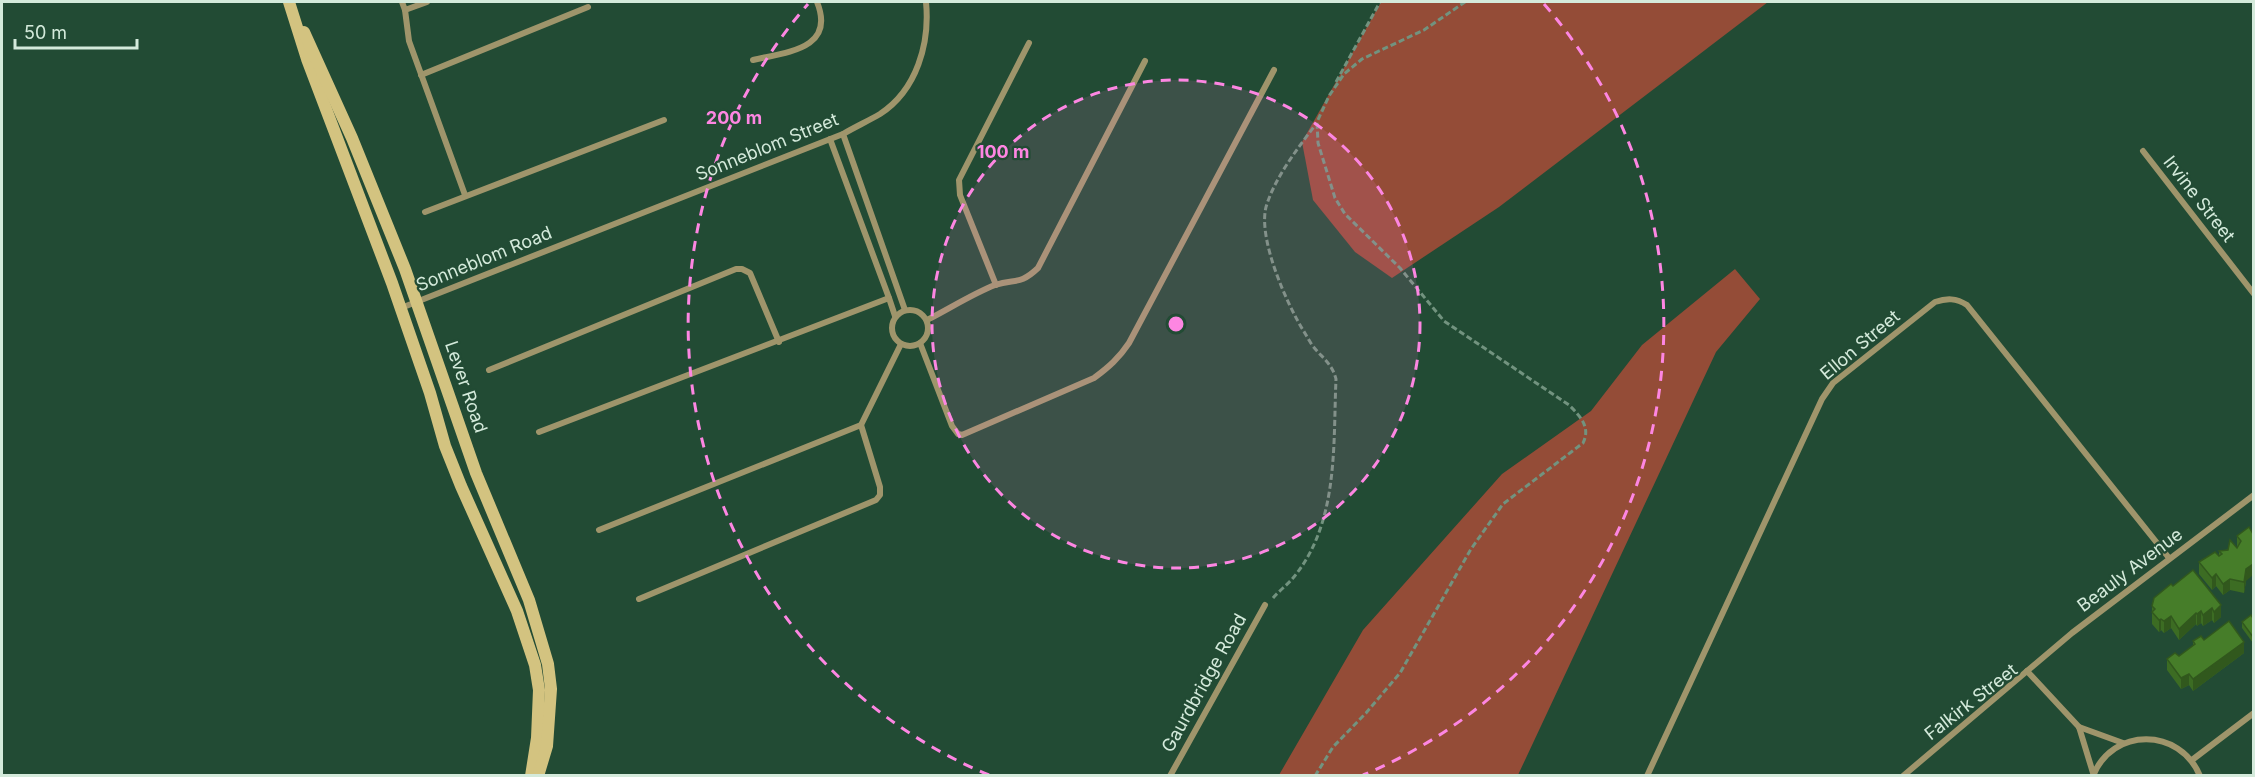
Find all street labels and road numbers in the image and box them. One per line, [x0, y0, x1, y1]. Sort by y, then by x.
street label: Sonneblom Street [692, 108, 841, 185]
street label: Irvine Street [2159, 152, 2240, 246]
street label: Sonneblom Road [413, 222, 555, 295]
street label: Ellon Street [1816, 305, 1904, 384]
street label: Lever Road [441, 338, 492, 436]
street label: Beauly Avenue [2073, 523, 2186, 616]
street label: Gaurdbridge Road [1157, 610, 1250, 756]
street label: Falkirk Street [1920, 659, 2021, 744]

